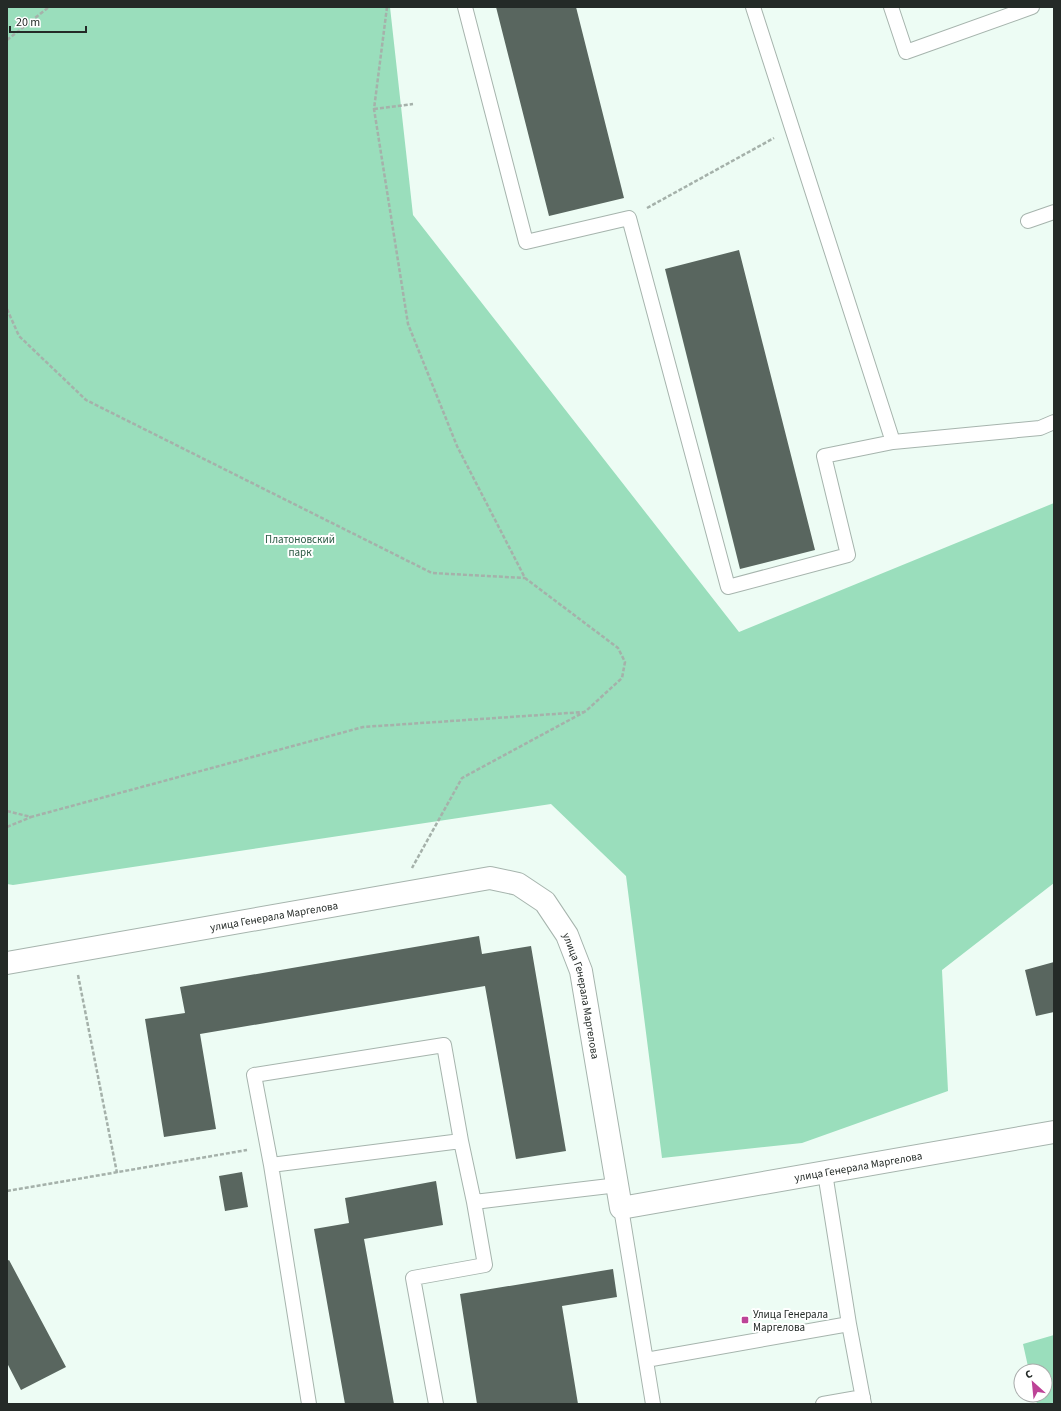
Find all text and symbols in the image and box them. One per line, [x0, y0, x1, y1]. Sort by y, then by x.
scale bar [10, 8, 86, 34]
text: 20 m [16, 14, 40, 31]
park label: Платоновский парк [265, 532, 335, 560]
street label: улица Генерала Маргелова [209, 897, 339, 935]
street label: улица Генерала Маргелова [559, 930, 603, 1060]
street label: улица Генерала Маргелова [793, 1148, 923, 1185]
place label: Улица Генерала Маргелова [753, 1307, 828, 1335]
marker: Улица Генерала Маргелова [740, 1315, 750, 1325]
north arrow [1013, 1363, 1053, 1403]
text: С [1022, 1366, 1035, 1383]

